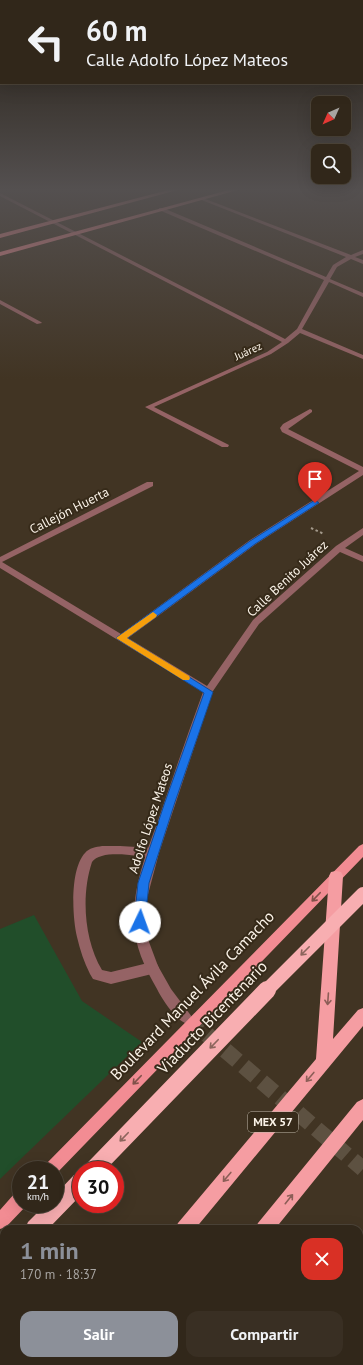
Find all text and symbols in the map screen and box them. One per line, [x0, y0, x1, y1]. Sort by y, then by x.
text: 60 m [86, 12, 147, 49]
icon: left [20, 16, 72, 68]
text: Calle Adolfo López Mateos [86, 48, 288, 71]
north arrow [311, 96, 351, 136]
map controls [311, 96, 351, 184]
button: search [311, 144, 351, 184]
street label: Juárez [231, 339, 264, 364]
pin [298, 462, 332, 503]
icon: arrive [304, 468, 326, 490]
street label: Callejón Huerta [27, 483, 112, 538]
street label: Calle Benito Juárez [243, 536, 332, 620]
street label: Adolfo López Mateos [125, 761, 176, 875]
one-way arrow [311, 892, 320, 902]
position arrow [119, 901, 161, 943]
street label: Boulevard Manuel Ávila Camacho [106, 906, 278, 1084]
one-way arrow [300, 946, 310, 956]
street label: Viaducto Bicentenario [152, 956, 271, 1078]
one-way arrow [325, 992, 332, 1005]
one-way arrow [210, 1039, 219, 1049]
one-way arrow [306, 1072, 315, 1082]
one-way arrow [132, 1075, 142, 1085]
road number: MEX 57 [248, 1112, 298, 1132]
one-way arrow [119, 1132, 129, 1142]
speed limit sign: 30 [72, 1161, 124, 1213]
text: 21 [27, 1169, 49, 1195]
one-way arrow [223, 1172, 232, 1182]
text: km/h [27, 1190, 49, 1203]
one-way arrow [284, 1193, 293, 1204]
text: 1 min [20, 1235, 79, 1266]
button: close [301, 1238, 343, 1280]
text: 170 m · 18:37 [20, 1266, 97, 1283]
button: Salir [20, 1311, 178, 1357]
button: Compartir [186, 1311, 343, 1357]

